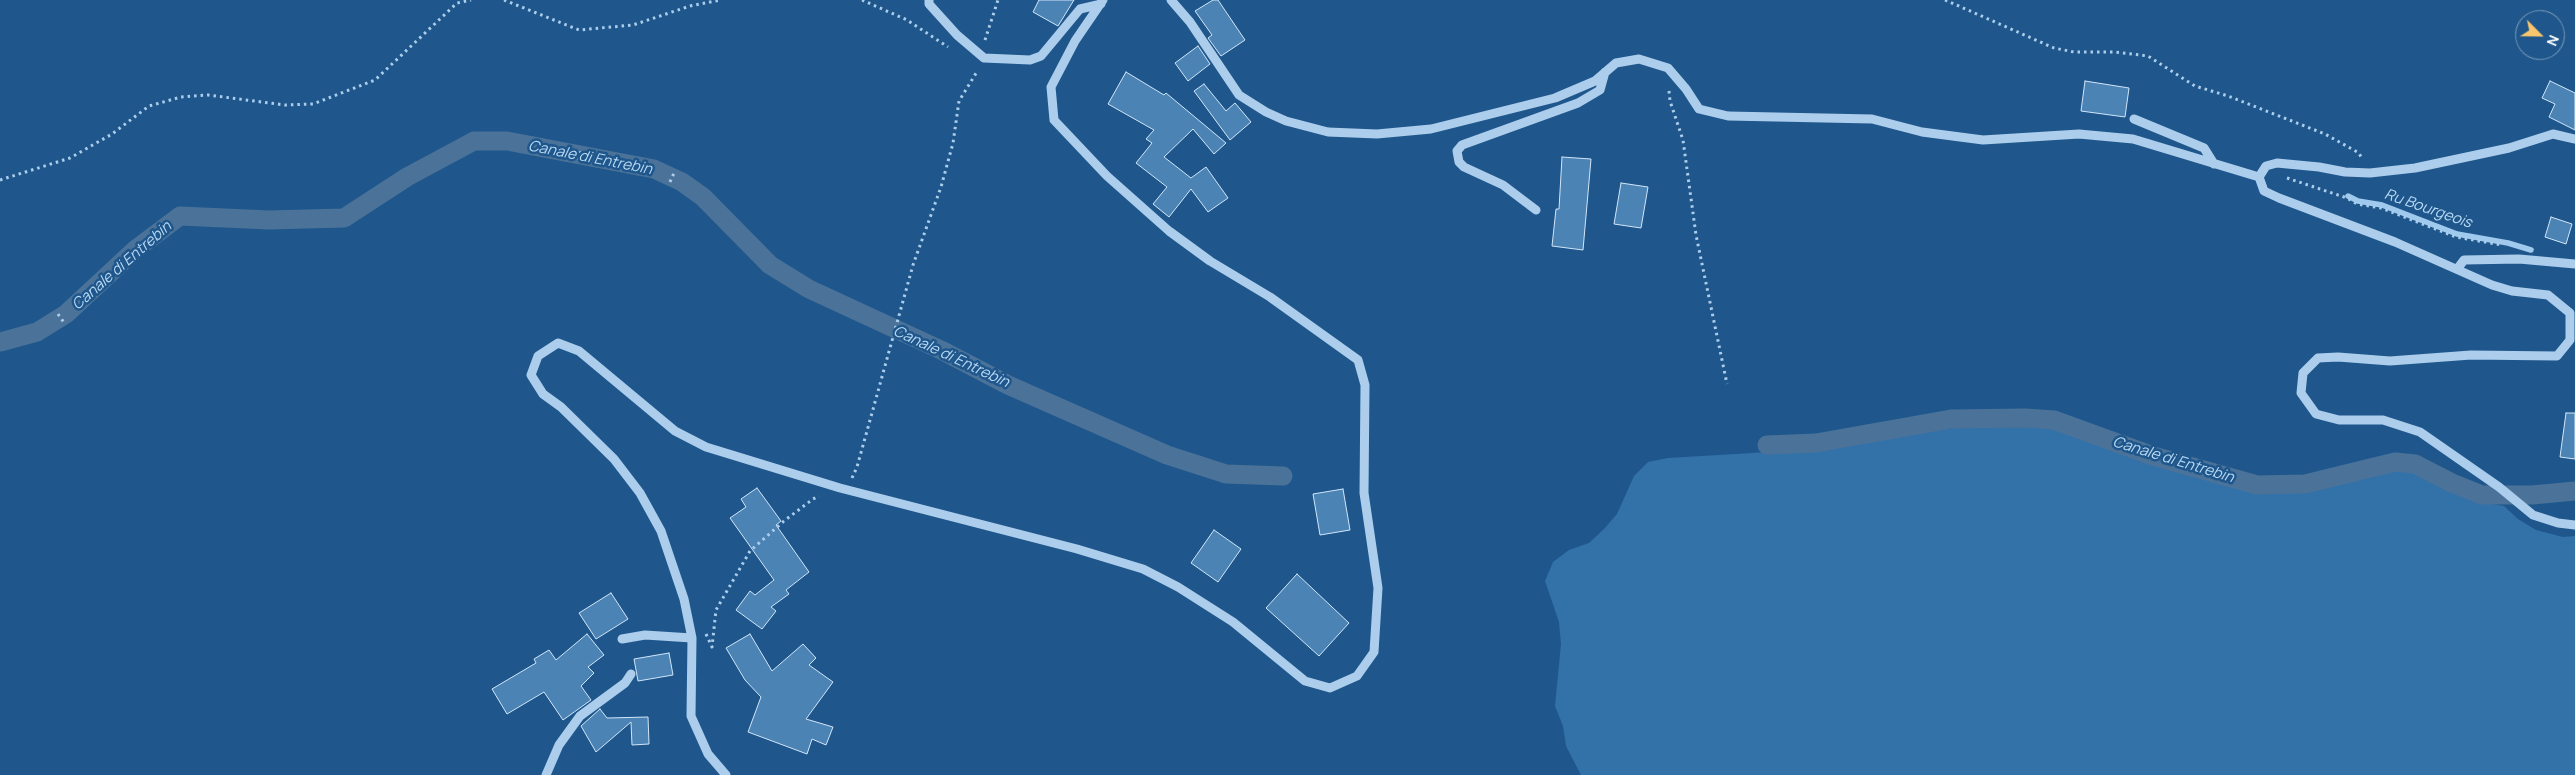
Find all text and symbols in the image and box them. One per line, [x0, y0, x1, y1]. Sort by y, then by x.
north arrow [2515, 10, 2565, 60]
text: N [2543, 32, 2564, 49]
water label: Canale di Entrebin [527, 137, 653, 179]
water label: Ru Bourgeois [2382, 186, 2474, 232]
water label: Canale di Entrebin [69, 218, 175, 314]
water label: Canale di Entrebin [890, 322, 1012, 392]
water label: Canale di Entrebin [2110, 433, 2236, 487]

